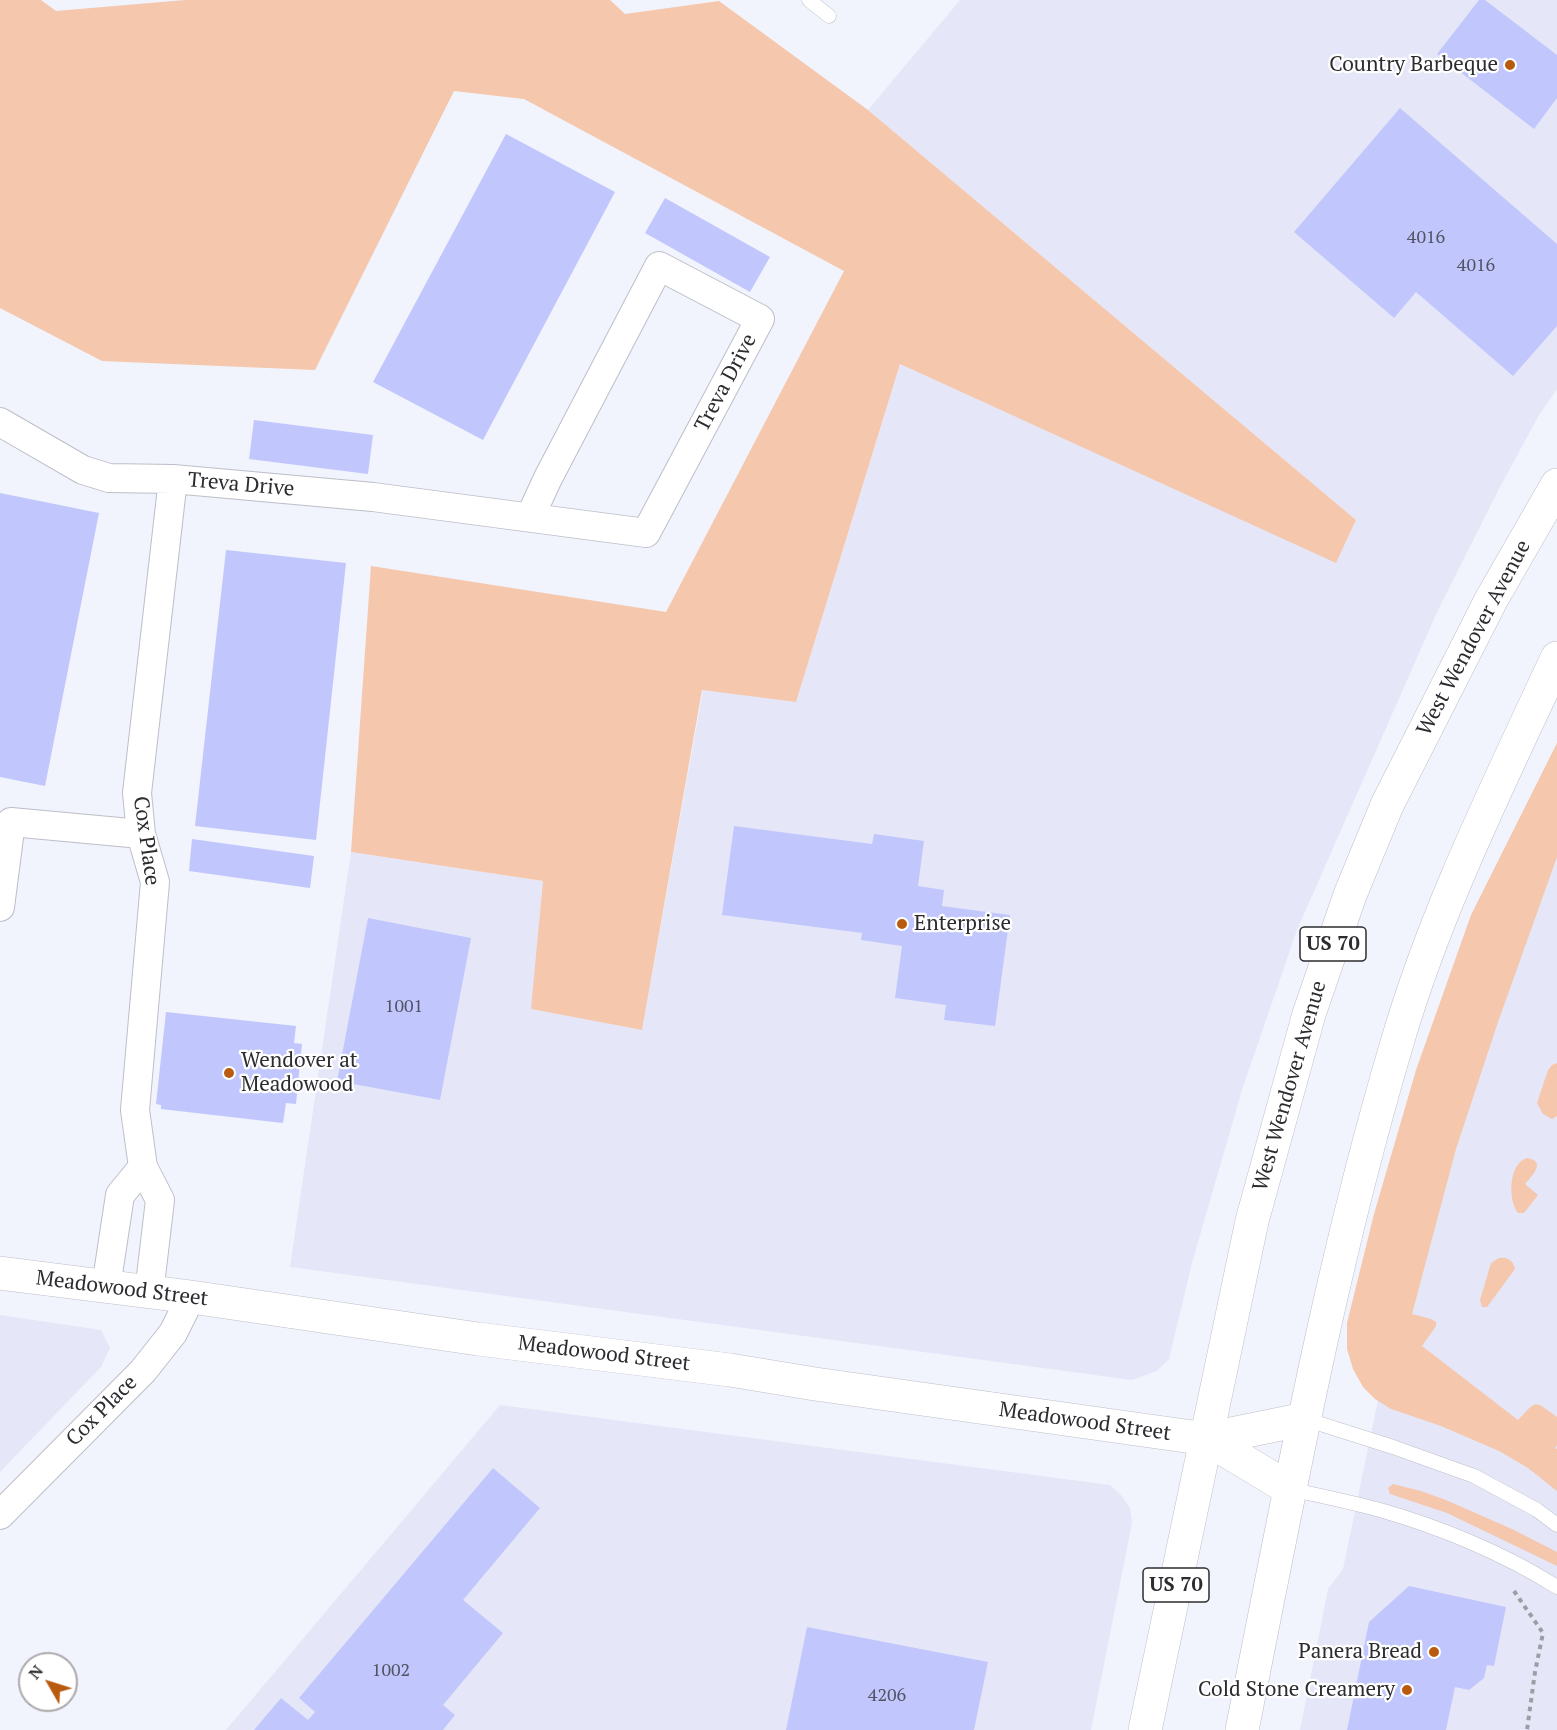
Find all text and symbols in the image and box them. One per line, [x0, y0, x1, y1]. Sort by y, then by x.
place label: Country Barbeque [1329, 52, 1498, 78]
marker: Country Barbeque [1503, 58, 1517, 72]
house number: 4016 [1407, 227, 1445, 249]
house number: 4016 [1457, 255, 1495, 277]
street label: Treva Drive [690, 330, 762, 436]
street label: Treva Drive [187, 468, 295, 502]
street label: West Wendover Avenue [1412, 536, 1536, 740]
street label: Cox Place [127, 795, 165, 887]
place label: Enterprise [914, 911, 1011, 937]
marker: Enterprise [895, 917, 909, 931]
road number: US 70 [1300, 927, 1366, 961]
street label: West Wendover Avenue [1248, 978, 1332, 1194]
house number: 1001 [385, 996, 423, 1018]
place label: Wendover at Meadowood [241, 1048, 358, 1098]
marker: Wendover at Meadowood [222, 1066, 236, 1080]
street label: Meadowood Street [34, 1266, 210, 1312]
street label: Meadowood Street [516, 1331, 692, 1377]
street label: Cox Place [61, 1370, 143, 1452]
street label: Meadowood Street [997, 1397, 1173, 1447]
road number: US 70 [1143, 1568, 1209, 1602]
place label: Panera Bread [1298, 1639, 1422, 1665]
marker: Panera Bread [1427, 1645, 1441, 1659]
north arrow [18, 1652, 78, 1712]
text: N [23, 1660, 48, 1684]
house number: 1002 [372, 1660, 410, 1682]
place label: Cold Stone Creamery [1198, 1677, 1395, 1703]
marker: Cold Stone Creamery [1400, 1683, 1414, 1697]
house number: 4206 [868, 1685, 906, 1707]

